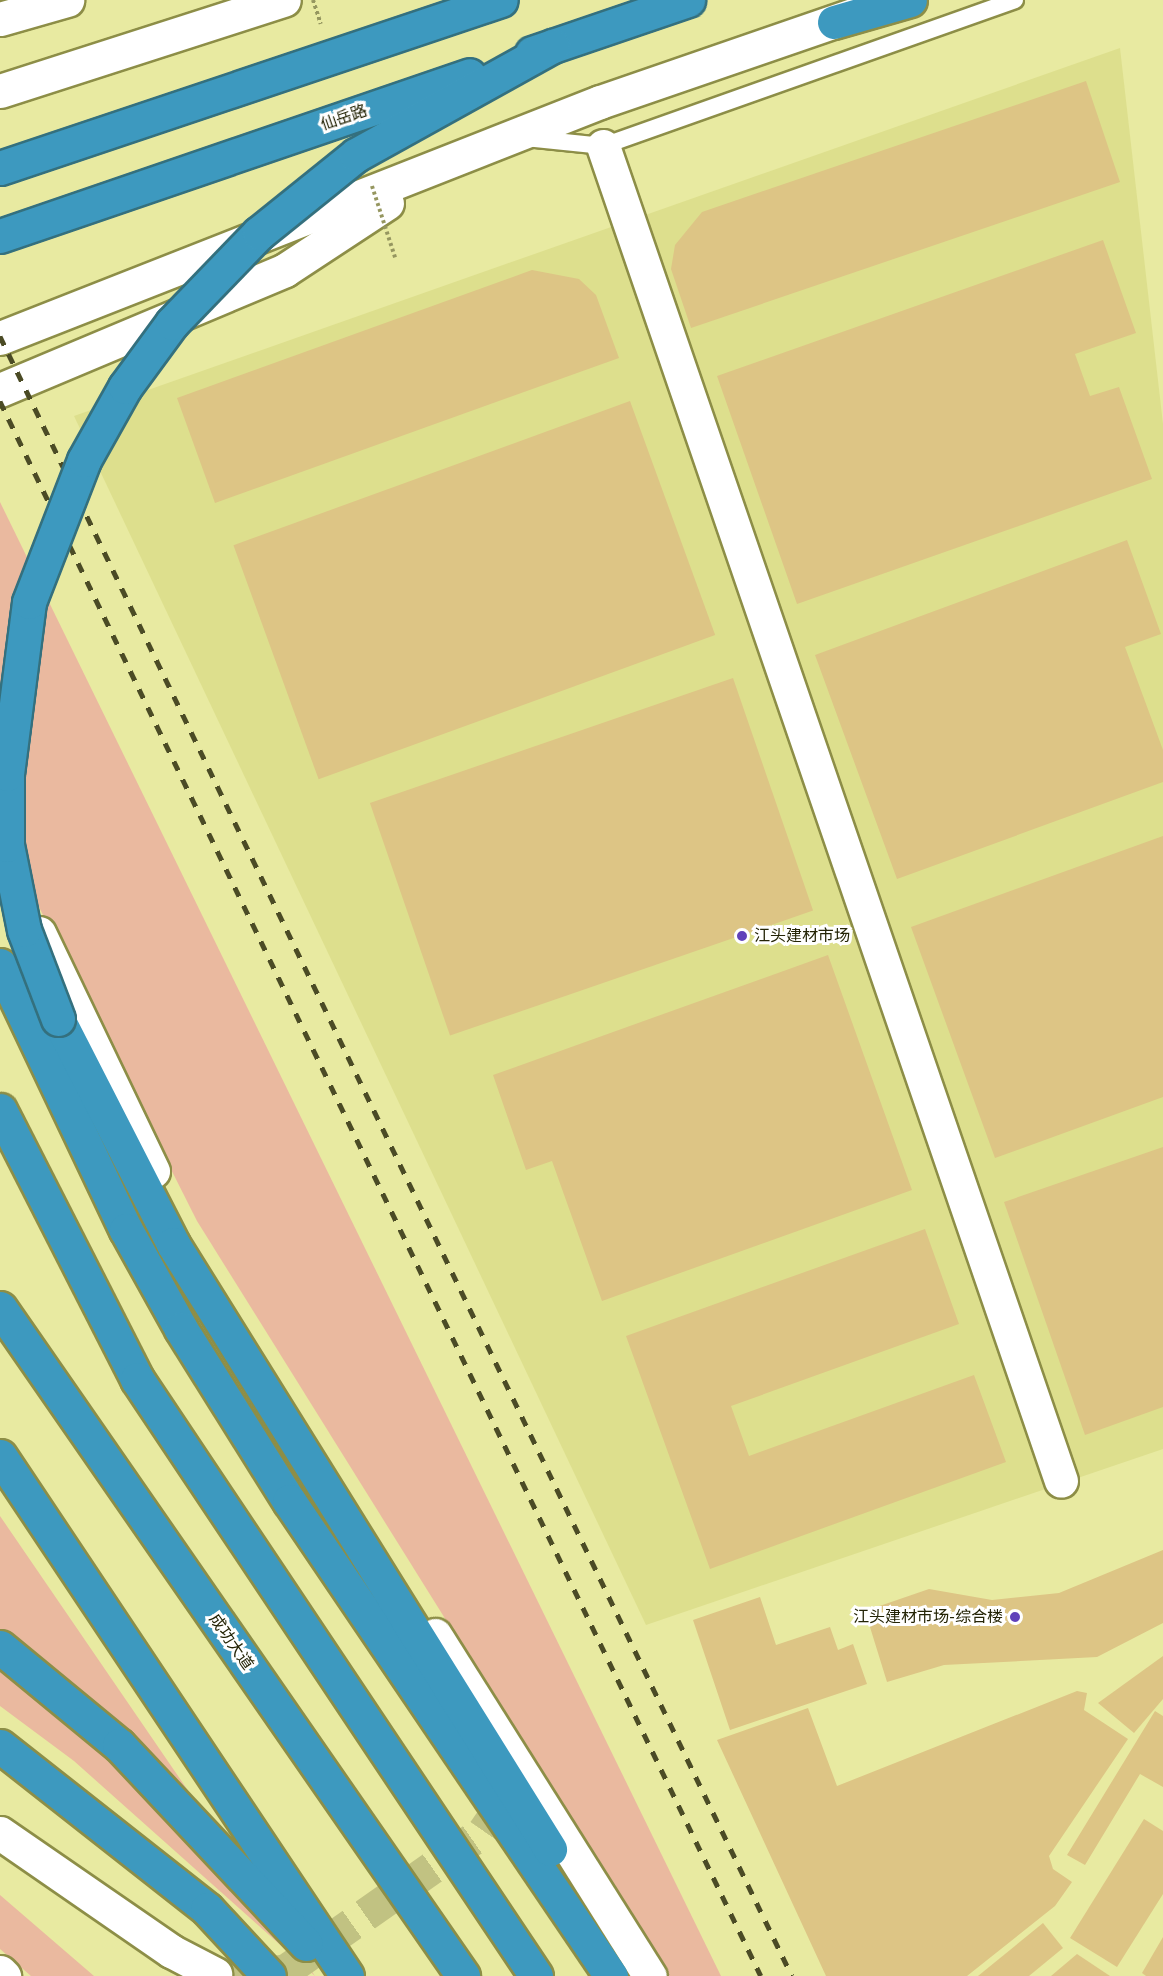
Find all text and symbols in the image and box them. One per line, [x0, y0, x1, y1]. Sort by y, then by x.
street label: 仙岳路 [318, 101, 370, 135]
place label: 江头建材市场 [754, 926, 850, 946]
marker: 江头建材市场 [735, 929, 749, 943]
place label: 江头建材市场-综合楼 [853, 1607, 1003, 1627]
street label: 成功大道 [205, 1610, 257, 1674]
marker: 江头建材市场-综合楼 [1008, 1610, 1022, 1624]

